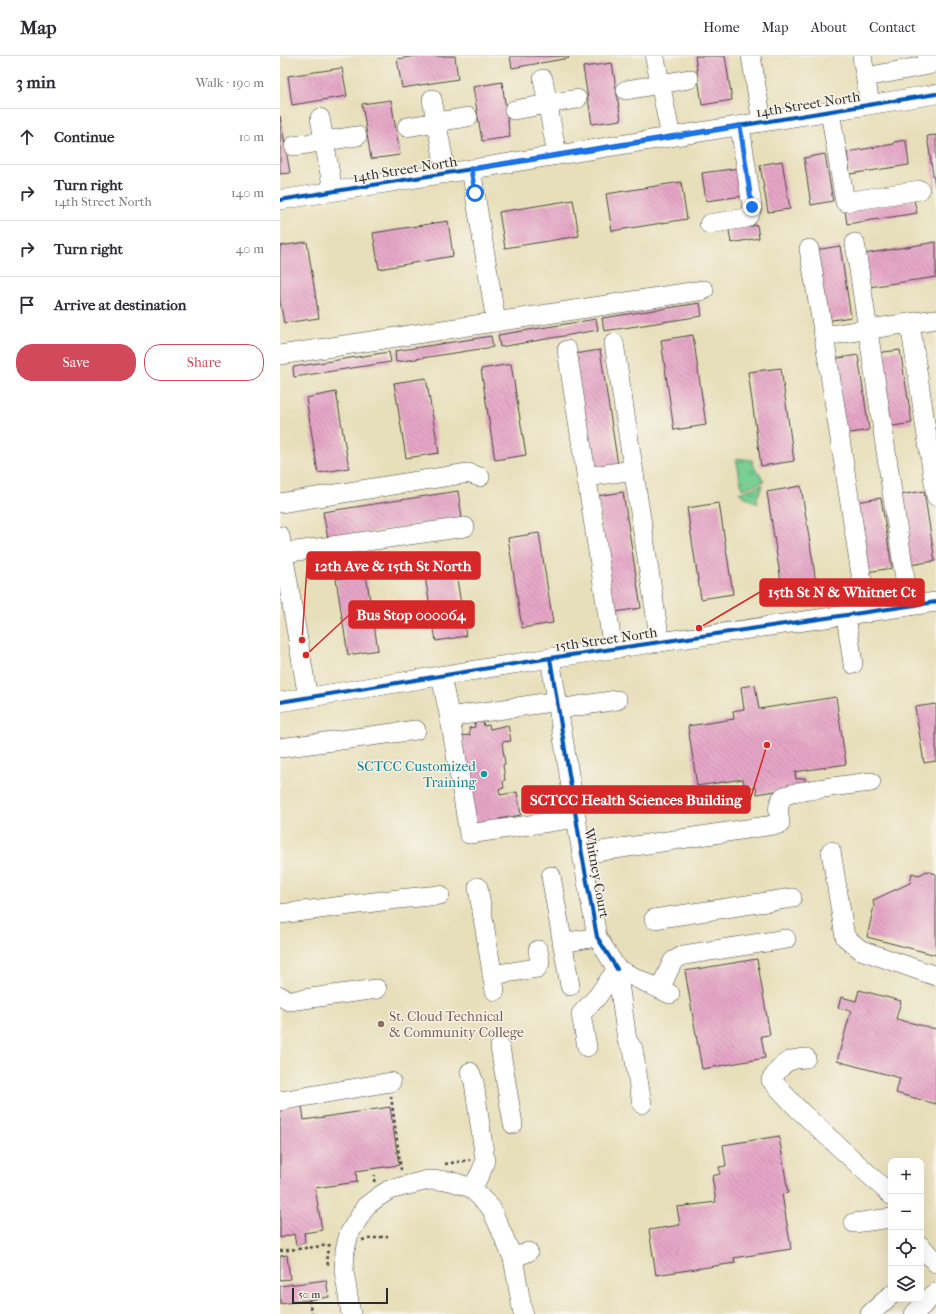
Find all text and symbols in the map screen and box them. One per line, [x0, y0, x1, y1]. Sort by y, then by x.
text: Map [20, 17, 56, 39]
text: Home [703, 19, 740, 36]
text: Map [762, 19, 789, 36]
text: About [811, 19, 847, 36]
text: Contact [869, 19, 916, 36]
text: 3 min [16, 72, 56, 92]
text: Walk · 190 m [195, 75, 264, 90]
street label: 14th Street North [755, 88, 862, 121]
icon: ahead [16, 126, 38, 148]
text: Continue [54, 128, 114, 146]
text: 10 m [239, 129, 264, 144]
street label: 14th Street North [352, 153, 459, 186]
text: Turn right [54, 176, 123, 194]
icon: right [16, 182, 38, 204]
route start [466, 184, 484, 202]
text: 140 m [231, 185, 264, 200]
text: 14th Street North [54, 194, 152, 209]
route end [743, 198, 761, 216]
icon: right [16, 238, 38, 260]
text: Turn right [54, 240, 123, 258]
text: 40 m [236, 241, 264, 256]
icon: arrive [16, 294, 38, 316]
text: Arrive at destination [54, 296, 186, 314]
button: Save [16, 344, 136, 381]
button: Share [144, 344, 264, 381]
callout: 12th Ave & 15th St North [307, 552, 480, 579]
text: 12th Ave & 15th St North [315, 557, 472, 575]
callout: 15th St N & Whitnet Ct [760, 579, 924, 606]
text: 15th St N & Whitnet Ct [768, 583, 917, 601]
callout: Bus Stop 000064 [349, 601, 474, 628]
text: Bus Stop 000064 [356, 606, 467, 624]
street label: 15th Street North [554, 624, 658, 655]
place label: SCTCC Customized Training [357, 758, 477, 791]
marker: SCTCC Customized Training [479, 769, 489, 779]
callout: SCTCC Health Sciences Building [522, 786, 750, 813]
text: SCTCC Health Sciences Building [530, 791, 743, 809]
street label: Whitney Court [580, 826, 613, 919]
place label: St. Cloud Technical & Community College [389, 1008, 524, 1041]
marker: St. Cloud Technical & Community College [376, 1019, 386, 1029]
map controls [888, 1158, 924, 1302]
button: + [888, 1158, 924, 1194]
button: − [888, 1194, 924, 1230]
button: locate [888, 1230, 924, 1266]
button: layers [888, 1266, 924, 1302]
scale bar [292, 1286, 388, 1305]
text: 50 m [298, 1288, 320, 1301]

